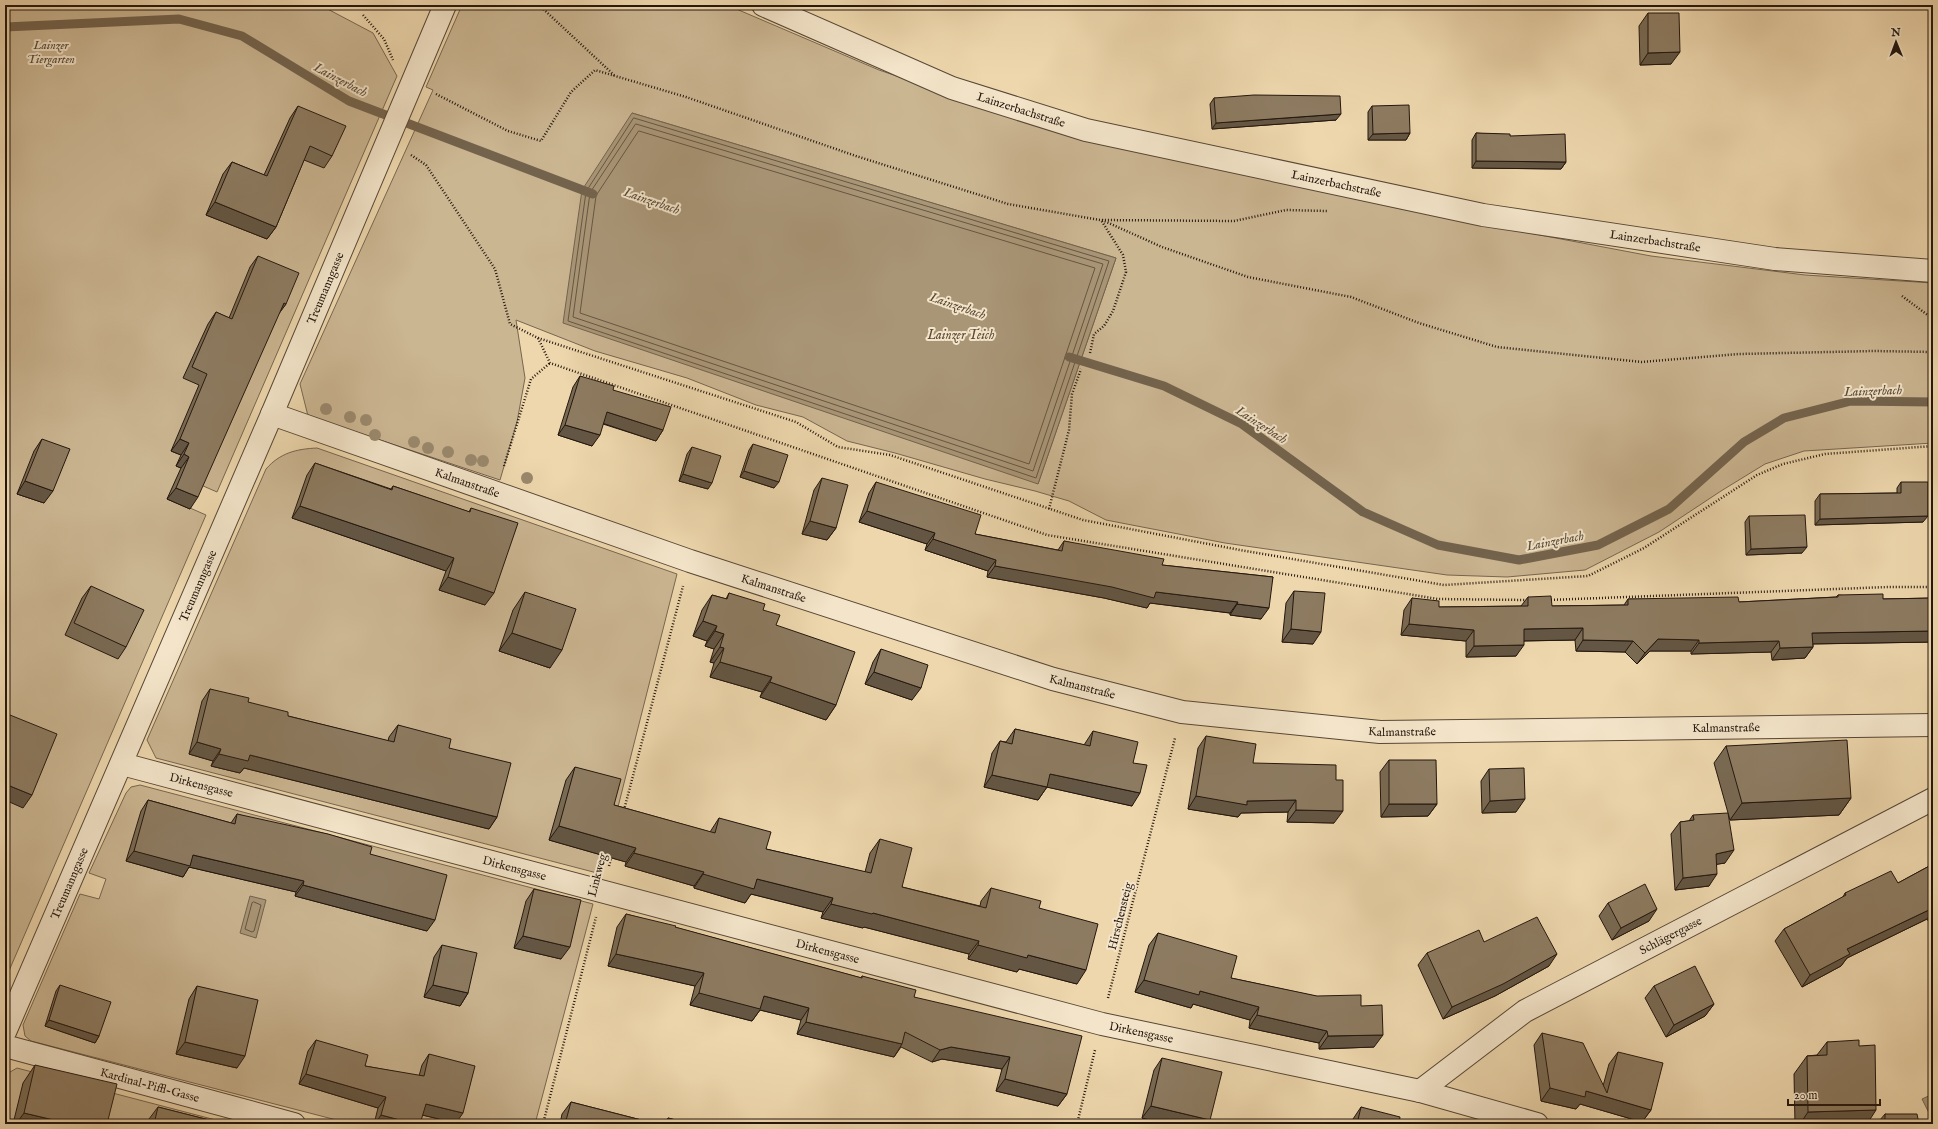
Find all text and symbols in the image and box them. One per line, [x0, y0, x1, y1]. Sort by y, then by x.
north arrow [1876, 22, 1916, 62]
text: N [1890, 26, 1901, 40]
park label: Lainzer Tiergarten [27, 38, 75, 68]
water label: Lainzerbach [310, 59, 370, 102]
street label: Lainzerbachstraße [975, 89, 1068, 131]
street label: Lainzerbachstraße [1290, 167, 1383, 201]
water label: Lainzerbach [620, 184, 682, 219]
street label: Lainzerbachstraße [1609, 227, 1702, 256]
street label: Treumanngasse [304, 249, 348, 327]
water label: Lainzerbach [926, 289, 988, 324]
water label: Lainzer Teich [927, 327, 995, 344]
water label: Lainzerbach [1843, 382, 1903, 401]
water label: Lainzerbach [1231, 402, 1291, 448]
street label: Kalmanstraße [433, 465, 502, 502]
water label: Lainzerbach [1524, 527, 1586, 556]
street label: Treumanngasse [176, 547, 221, 624]
street label: Kalmanstraße [739, 571, 808, 606]
street label: Kalmanstraße [1047, 671, 1117, 703]
street label: Kalmanstraße [1692, 720, 1760, 736]
street label: Kalmanstraße [1367, 724, 1436, 740]
street label: Dirkensgasse [168, 770, 235, 801]
street label: Treumanngasse [48, 845, 92, 922]
street label: Linkweg [585, 851, 611, 898]
street label: Dirkensgasse [481, 853, 548, 884]
street label: Hirschensteig [1105, 880, 1136, 951]
street label: Schlägergasse [1637, 913, 1705, 958]
street label: Dirkensgasse [794, 936, 861, 967]
street label: Dirkensgasse [1108, 1019, 1175, 1047]
street label: Kardinal-Piffl-Gasse [98, 1065, 201, 1106]
scale bar [1788, 1081, 1880, 1107]
text: 20 m [1794, 1088, 1817, 1103]

